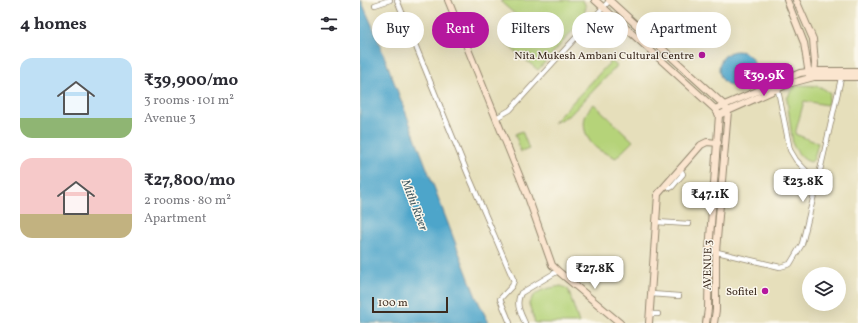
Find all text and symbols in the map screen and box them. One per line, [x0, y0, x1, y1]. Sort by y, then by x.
chip: Buy [372, 12, 424, 48]
chip: Rent [432, 12, 489, 48]
chip: Filters [497, 12, 564, 48]
chip: New [572, 12, 628, 48]
chip: Apartment [636, 12, 731, 48]
text: 4 homes [20, 13, 87, 36]
icon: filters [318, 13, 340, 35]
place label: Nita Mukesh Ambani Cultural Centre [514, 49, 694, 64]
marker: Nita Mukesh Ambani Cultural Centre [697, 50, 707, 60]
pin: ₹39.9K [731, 63, 797, 97]
text: ₹39.9K [743, 67, 785, 85]
text: ₹39,900/mo [144, 69, 238, 92]
icon: home [52, 74, 100, 122]
text: 3 rooms · 101 m² [144, 92, 234, 110]
text: Avenue 3 [144, 110, 196, 128]
text: ₹27,800/mo [144, 169, 235, 192]
pin: ₹23.8K [770, 169, 836, 203]
text: ₹23.8K [783, 173, 823, 191]
icon: home [52, 174, 100, 222]
water label: Mithi River [397, 177, 431, 234]
pin: ₹47.1K [677, 182, 743, 216]
text: ₹47.1K [691, 186, 729, 204]
text: 2 rooms · 80 m² [144, 192, 231, 210]
text: Apartment [144, 210, 207, 228]
street label: AVENUE 3 [701, 239, 716, 290]
pin: ₹27.8K [562, 256, 628, 290]
text: ₹27.8K [576, 260, 614, 278]
map controls [802, 267, 846, 311]
button: layers [802, 267, 846, 311]
place label: Sofitel [726, 285, 757, 300]
marker: Sofitel [760, 286, 770, 296]
scale bar [372, 295, 448, 314]
text: 100 m [378, 296, 408, 311]

